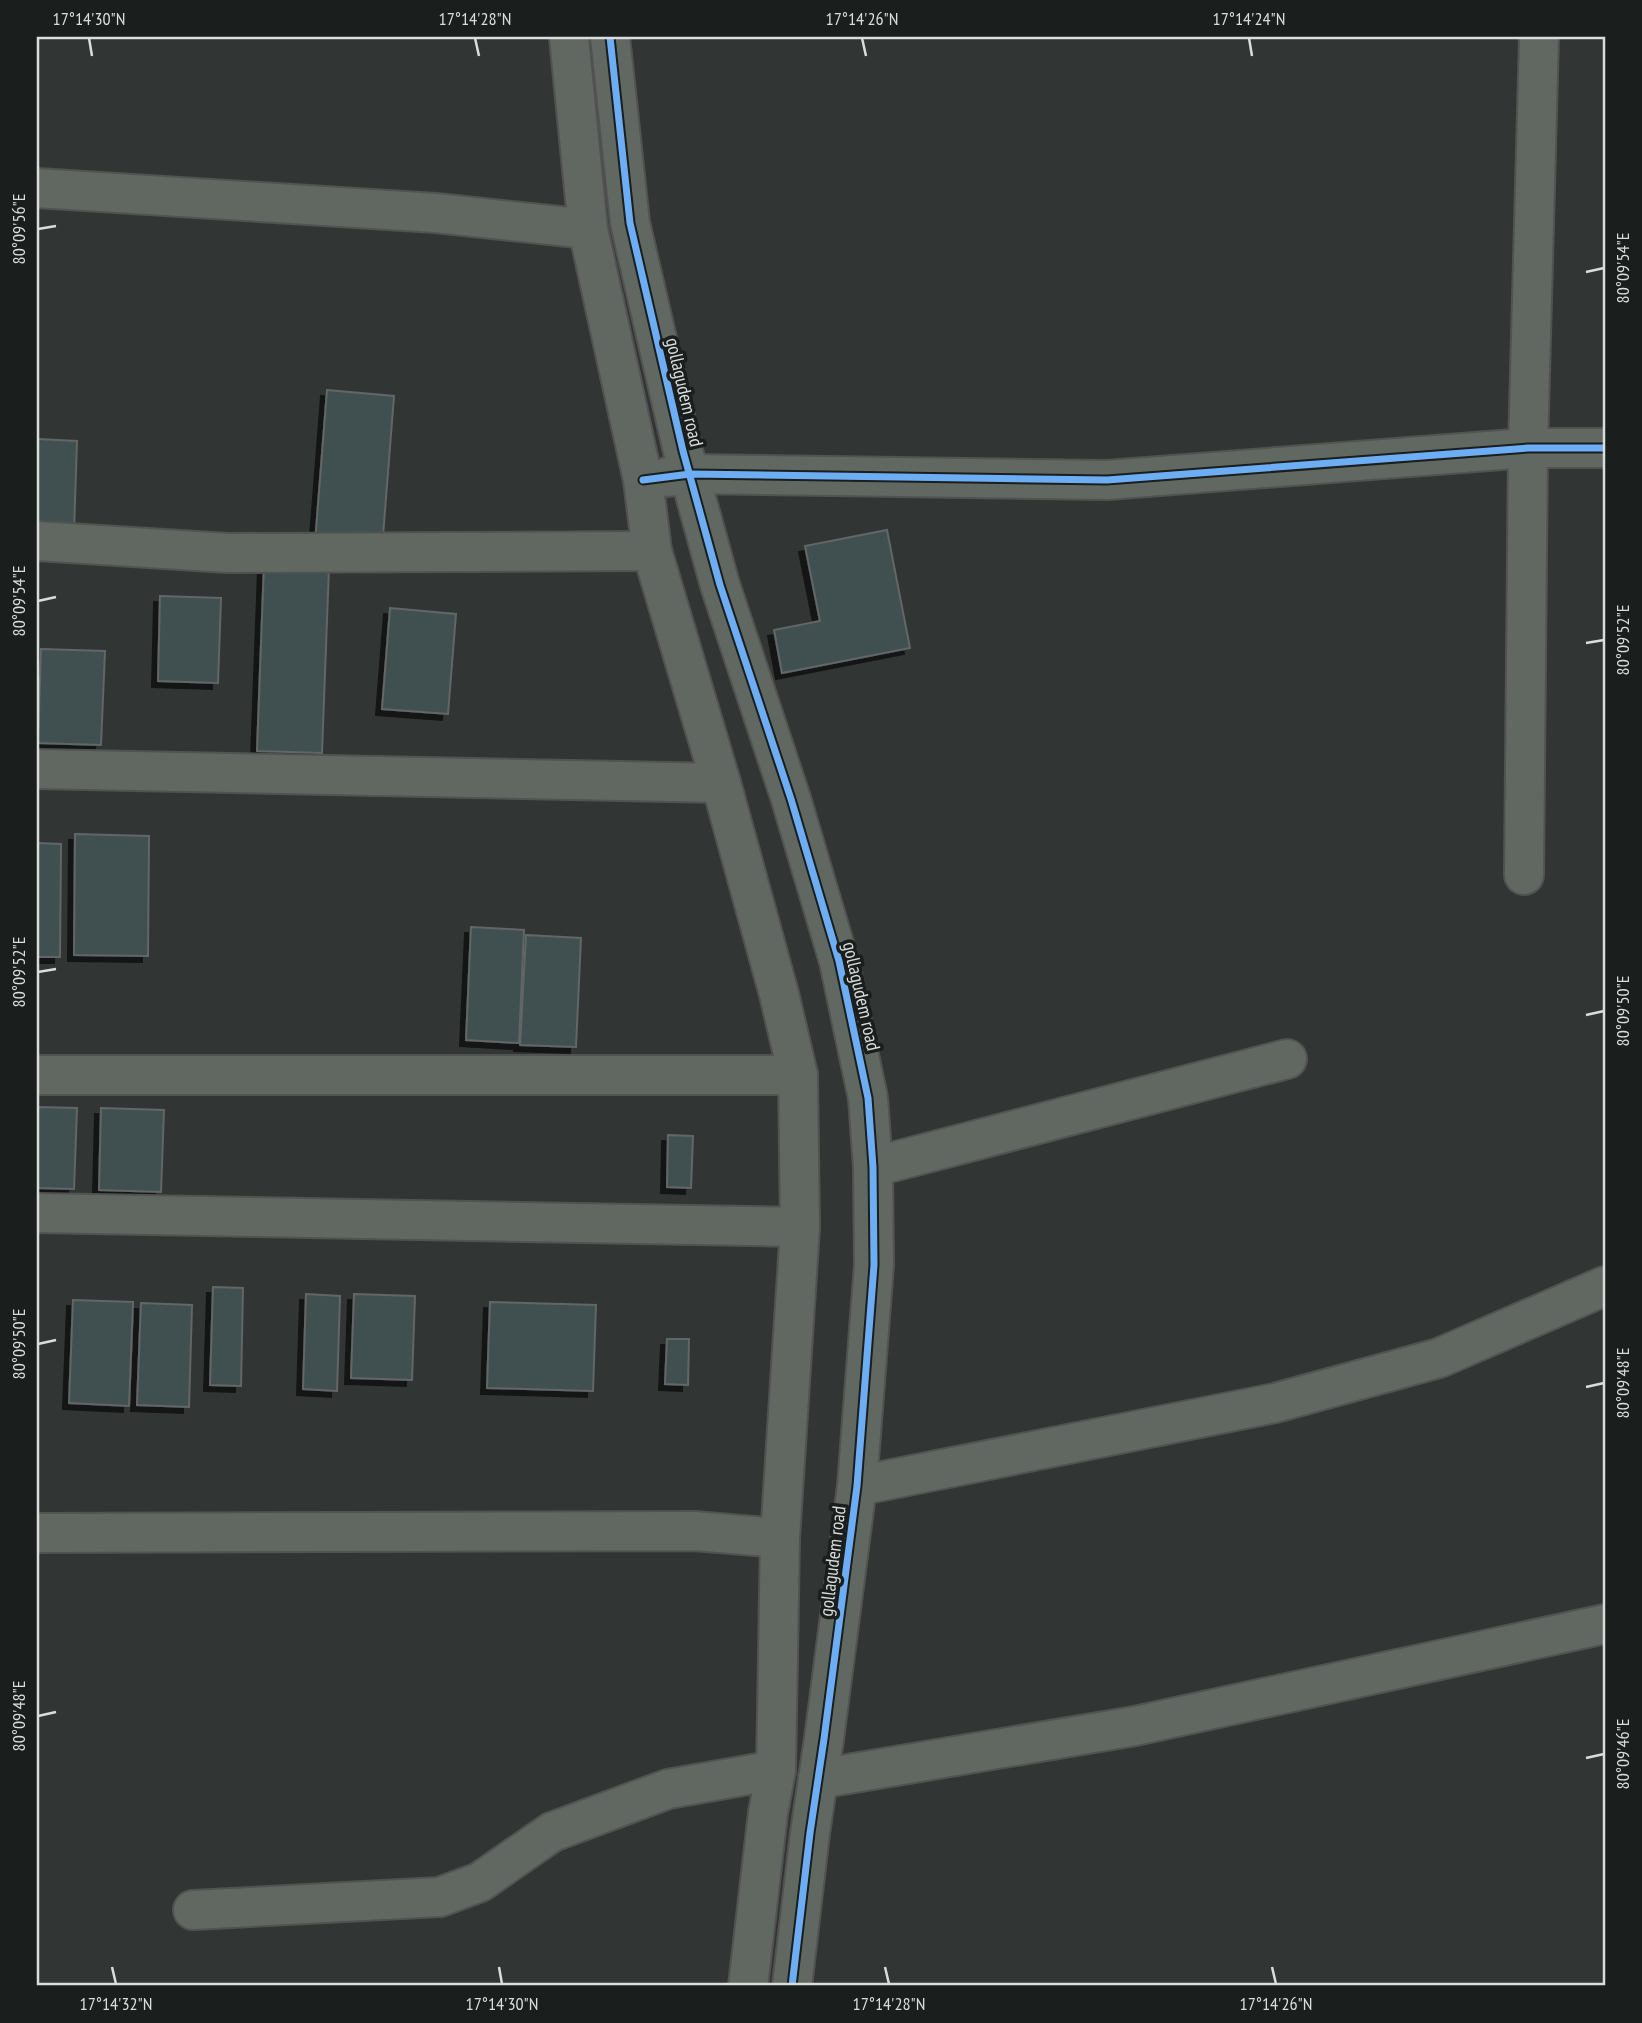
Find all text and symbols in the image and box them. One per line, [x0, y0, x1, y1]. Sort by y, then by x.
text: 17°14'30"N [53, 7, 125, 30]
text: 17°14'28"N [439, 7, 511, 30]
text: 17°14'26"N [826, 7, 898, 30]
text: 17°14'24"N [1213, 7, 1285, 30]
text: 80°09'56"E [7, 194, 30, 264]
text: 80°09'54"E [1611, 233, 1634, 303]
street label: gollagudem road [661, 335, 709, 449]
text: 80°09'54"E [7, 566, 30, 636]
text: 80°09'52"E [1611, 605, 1634, 675]
text: 80°09'52"E [7, 937, 30, 1007]
street label: gollagudem road [838, 939, 886, 1053]
text: 80°09'50"E [1611, 976, 1634, 1046]
text: 80°09'50"E [7, 1309, 30, 1379]
text: 80°09'48"E [1611, 1348, 1634, 1418]
street label: gollagudem road [813, 1504, 851, 1618]
text: 80°09'48"E [7, 1681, 30, 1751]
text: 80°09'46"E [1611, 1719, 1634, 1789]
text: 17°14'32"N [80, 1992, 152, 2015]
text: 17°14'30"N [466, 1992, 538, 2015]
text: 17°14'28"N [853, 1992, 925, 2015]
text: 17°14'26"N [1240, 1992, 1312, 2015]

